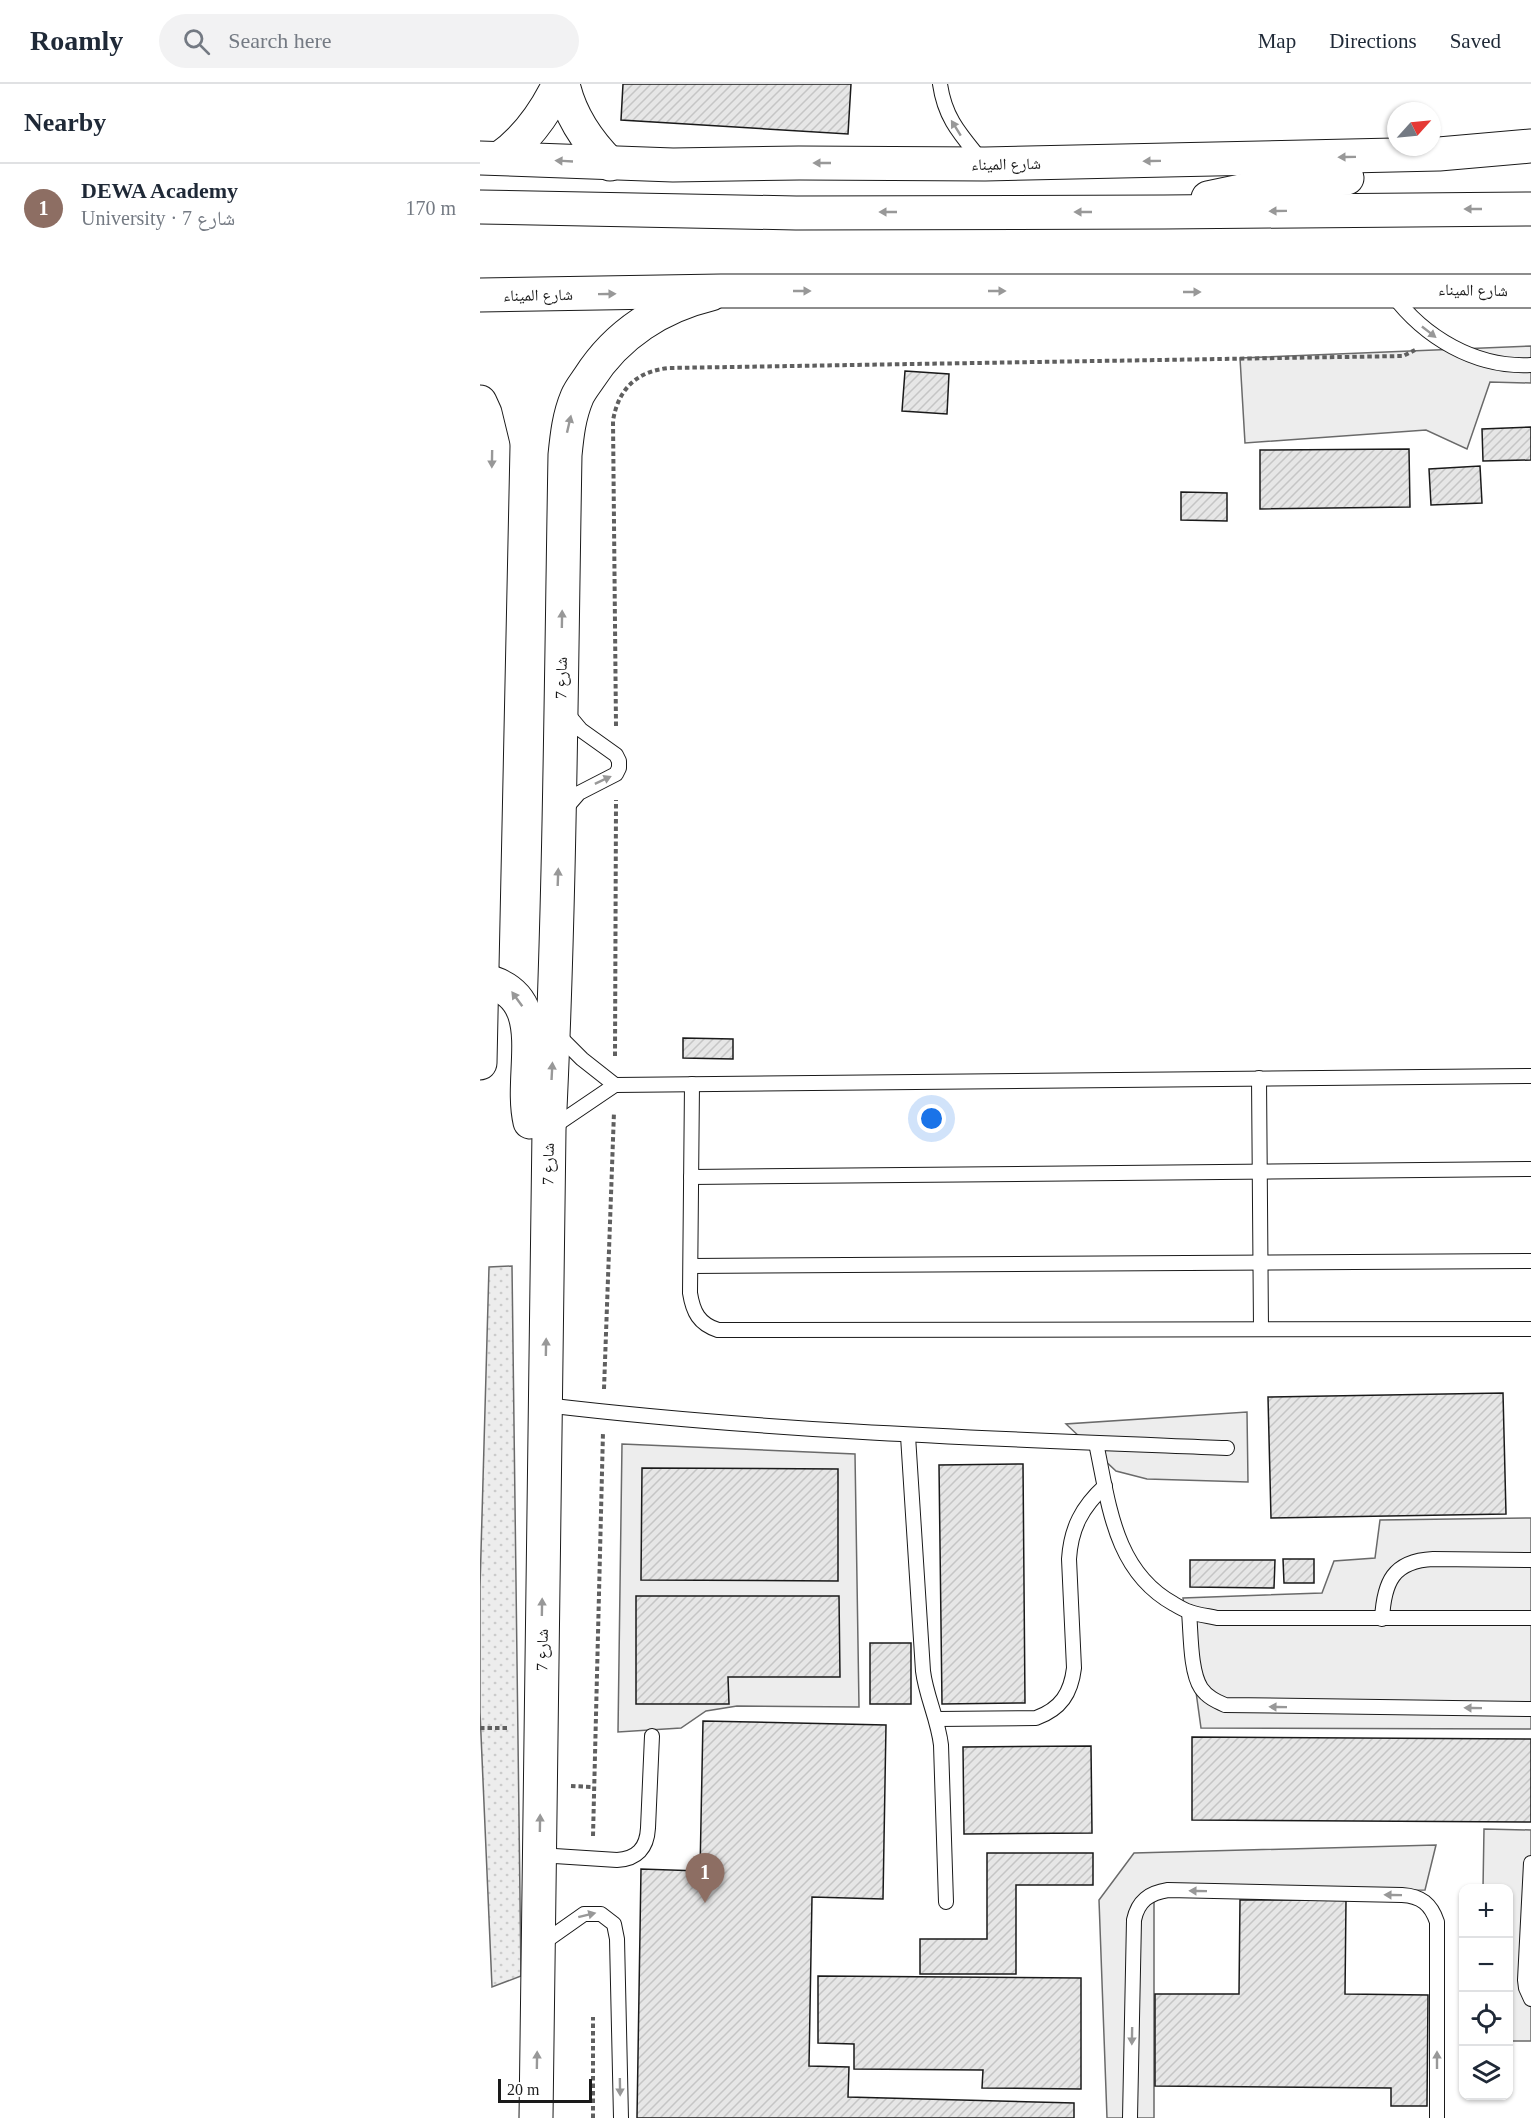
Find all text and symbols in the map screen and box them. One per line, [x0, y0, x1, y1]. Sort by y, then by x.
search box [159, 14, 579, 68]
text: Roamly [30, 25, 123, 56]
icon: search [180, 25, 213, 58]
text: Search here [228, 28, 332, 53]
text: Map [1258, 29, 1296, 53]
text: Directions [1329, 29, 1417, 53]
text: Saved [1450, 29, 1501, 53]
north arrow [1387, 102, 1441, 156]
text: Nearby [24, 108, 106, 137]
one-way arrow [950, 120, 961, 136]
one-way arrow [1337, 152, 1356, 162]
street label: شارع الميناء [971, 155, 1041, 175]
one-way arrow [554, 156, 573, 166]
one-way arrow [1142, 156, 1161, 166]
one-way arrow [812, 158, 831, 168]
text: DEWA Academy [81, 178, 238, 203]
text: 1 [39, 197, 49, 219]
text: 170 m [405, 197, 456, 219]
one-way arrow [1463, 204, 1482, 214]
one-way arrow [1268, 206, 1287, 216]
text: University · شارع 7 [81, 207, 235, 229]
one-way arrow [878, 207, 897, 217]
one-way arrow [1073, 207, 1092, 217]
street label: شارع الميناء [1438, 281, 1508, 301]
street label: شارع الميناء [503, 286, 573, 306]
one-way arrow [792, 286, 811, 296]
one-way arrow [987, 286, 1006, 296]
one-way arrow [1182, 287, 1201, 297]
one-way arrow [597, 289, 616, 299]
one-way arrow [1421, 325, 1436, 337]
one-way arrow [565, 415, 575, 433]
one-way arrow [488, 449, 497, 468]
one-way arrow [557, 609, 567, 628]
street label: شارع 7 [552, 657, 572, 699]
one-way arrow [594, 776, 611, 785]
one-way arrow [553, 867, 563, 886]
one-way arrow [511, 992, 523, 1008]
one-way arrow [547, 1062, 556, 1081]
your location [917, 1104, 946, 1133]
street label: شارع 7 [539, 1143, 559, 1185]
one-way arrow [541, 1337, 551, 1356]
one-way arrow [538, 1597, 547, 1616]
street label: شارع 7 [533, 1629, 553, 1671]
one-way arrow [1268, 1702, 1287, 1712]
one-way arrow [1463, 1704, 1482, 1713]
one-way arrow [535, 1813, 545, 1832]
pin: 1 [686, 1854, 724, 1903]
map controls [1459, 1884, 1513, 2100]
button: + [1459, 1884, 1513, 1938]
one-way arrow [1188, 1886, 1207, 1896]
one-way arrow [1383, 1890, 1402, 1899]
one-way arrow [578, 1910, 596, 1920]
button: − [1459, 1938, 1513, 1992]
button: locate [1459, 1992, 1513, 2046]
one-way arrow [1127, 2026, 1137, 2045]
button: layers [1459, 2046, 1513, 2100]
one-way arrow [532, 2050, 542, 2069]
one-way arrow [1432, 2050, 1442, 2069]
scale bar [498, 2076, 592, 2104]
one-way arrow [615, 2078, 625, 2097]
text: 20 m [507, 2081, 539, 2098]

